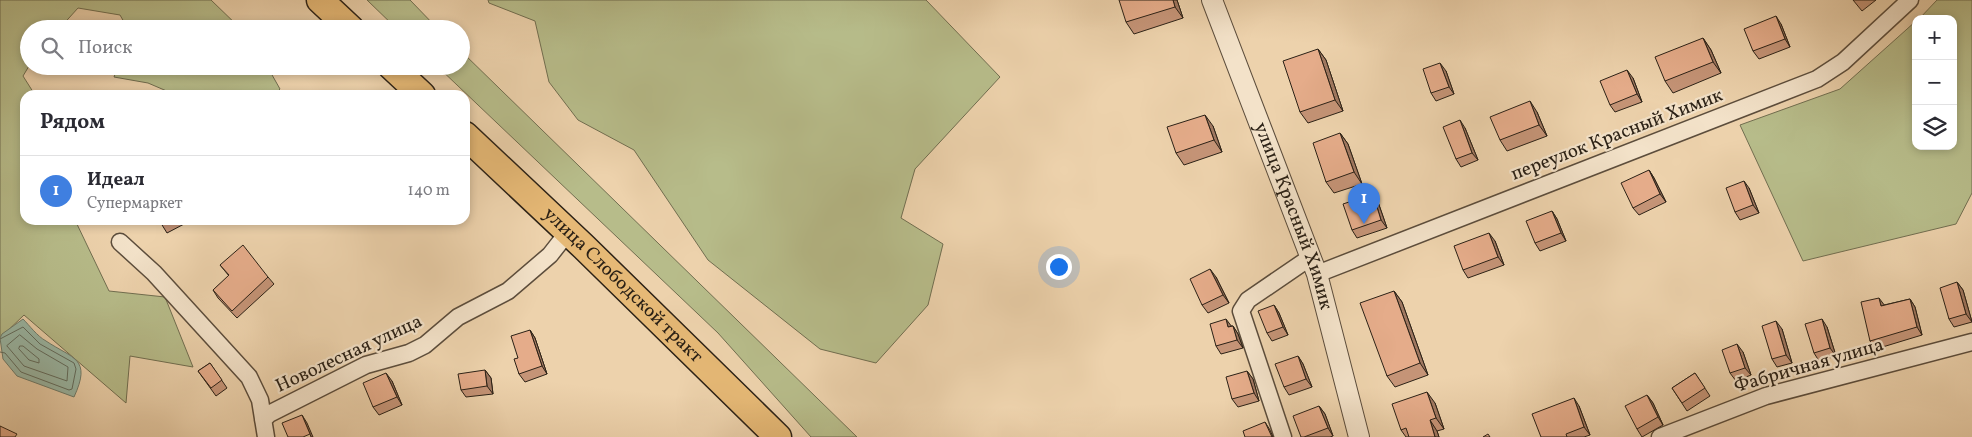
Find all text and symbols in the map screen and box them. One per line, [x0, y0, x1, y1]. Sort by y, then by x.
map controls [1912, 15, 1957, 150]
button: + [1912, 15, 1957, 60]
search box [20, 20, 470, 75]
icon: search [38, 34, 66, 62]
text: Поиск [78, 35, 132, 61]
button: − [1912, 60, 1957, 105]
street label: переулок Красный Химик [1507, 83, 1727, 187]
button: layers [1912, 105, 1957, 150]
text: Рядом [40, 108, 105, 137]
street label: улица Красный Химик [1247, 119, 1339, 313]
text: Идеал [87, 167, 145, 193]
text: 1 [53, 180, 59, 202]
text: 140 m [408, 180, 450, 202]
pin: 1 [1348, 183, 1380, 224]
text: Супермаркет [87, 193, 183, 215]
street label: улица Слободской тракт [537, 202, 709, 369]
your location [1046, 254, 1072, 280]
street label: Новолесная улица [271, 309, 427, 399]
street label: Фабричная улица [1731, 332, 1887, 400]

